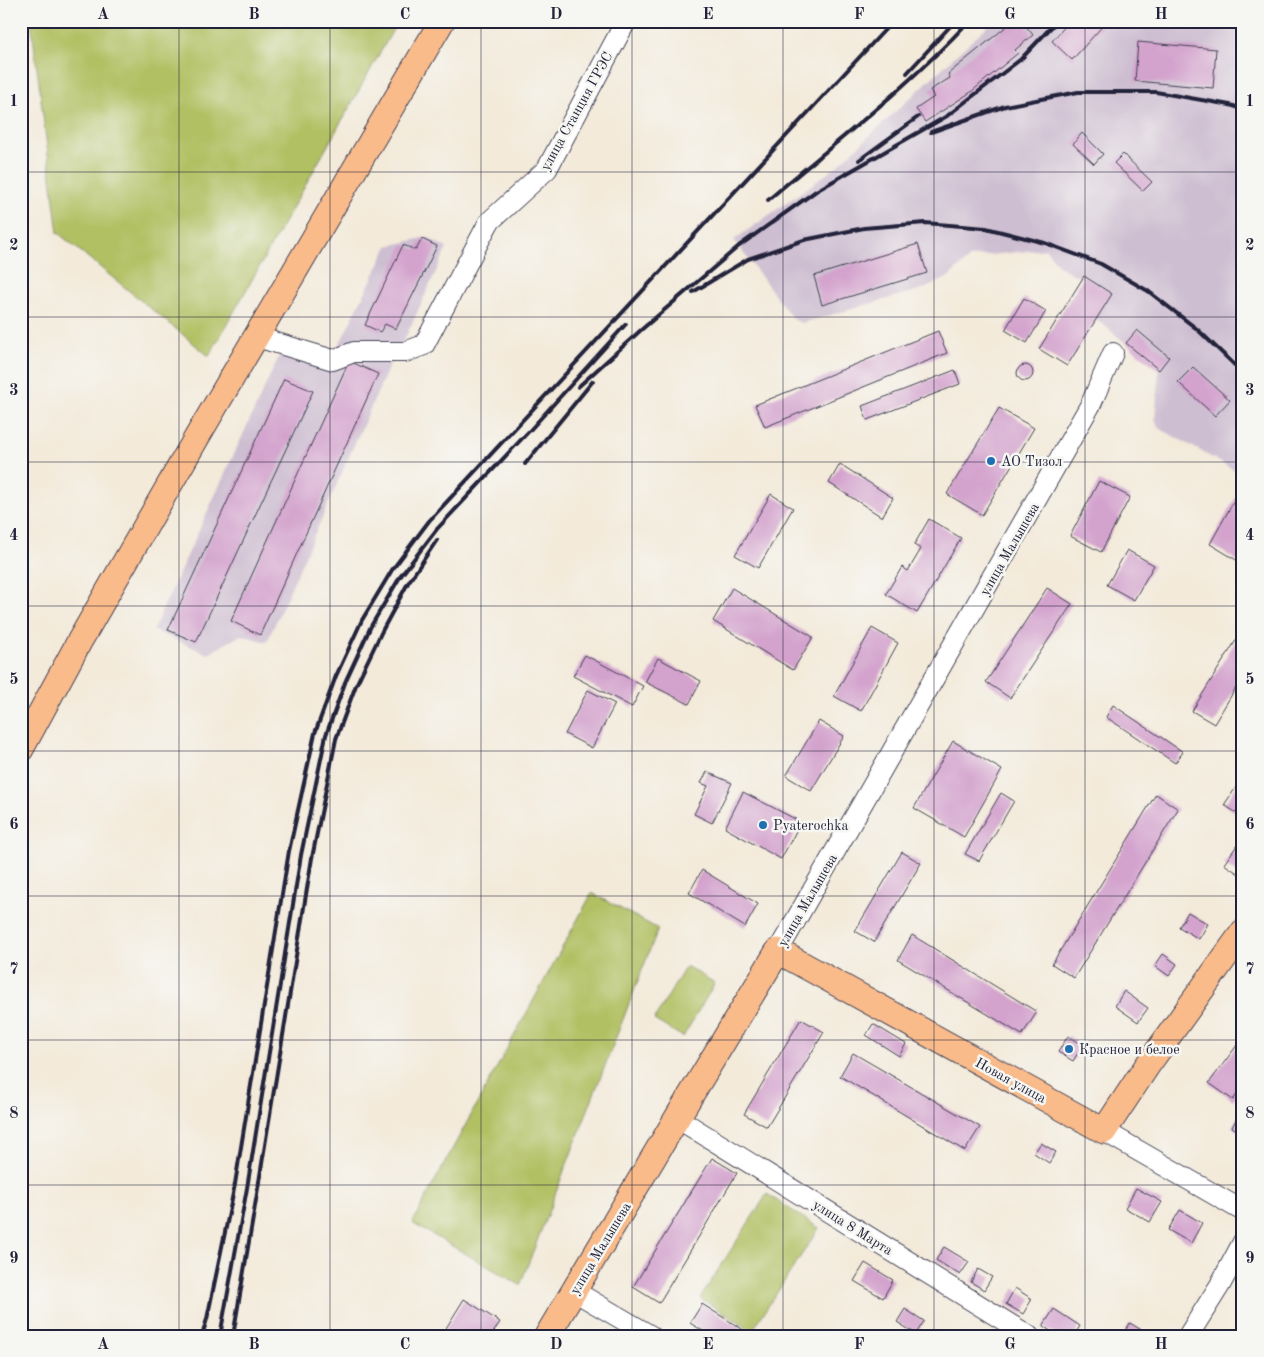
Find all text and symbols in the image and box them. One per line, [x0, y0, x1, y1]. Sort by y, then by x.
text: A [97, 7, 109, 23]
text: B [248, 7, 260, 23]
text: C [400, 7, 410, 23]
text: D [550, 7, 562, 23]
text: E [702, 7, 714, 23]
text: F [854, 7, 865, 23]
text: G [1004, 7, 1016, 23]
text: H [1154, 7, 1168, 23]
street label: улица Станция ГРЭС [538, 50, 615, 173]
text: 1 [9, 94, 19, 110]
text: 1 [1245, 94, 1255, 110]
text: 2 [9, 238, 19, 254]
text: 2 [1245, 238, 1255, 254]
text: 3 [9, 383, 19, 399]
text: 3 [1245, 383, 1255, 399]
marker: АО Тизол [985, 455, 997, 467]
place label: АО Тизол [1001, 455, 1062, 469]
street label: улица Малышева [978, 501, 1042, 598]
text: 4 [9, 528, 19, 544]
text: 4 [1245, 528, 1255, 544]
text: 5 [9, 672, 19, 688]
text: 5 [1245, 672, 1255, 688]
text: 6 [9, 817, 19, 833]
text: 6 [1245, 817, 1255, 833]
marker: Pyaterochka [757, 819, 769, 831]
place label: Pyaterochka [773, 819, 848, 833]
street label: улица Малышева [776, 852, 840, 949]
text: 7 [9, 962, 19, 978]
text: 7 [1245, 962, 1255, 978]
marker: Красное и белое [1063, 1043, 1075, 1055]
place label: Красное и белое [1079, 1043, 1180, 1057]
street label: Новая улица [973, 1056, 1048, 1106]
text: 8 [9, 1106, 19, 1122]
text: 8 [1245, 1106, 1255, 1122]
street label: улица 8 Марта [810, 1198, 895, 1258]
street label: улица Малышева [568, 1200, 634, 1297]
text: 9 [9, 1251, 19, 1267]
text: 9 [1245, 1251, 1255, 1267]
text: A [97, 1337, 109, 1353]
text: B [248, 1337, 260, 1353]
text: C [400, 1337, 410, 1353]
text: D [550, 1337, 562, 1353]
text: E [702, 1337, 714, 1353]
text: F [854, 1337, 865, 1353]
text: G [1004, 1337, 1016, 1353]
text: H [1154, 1337, 1168, 1353]

